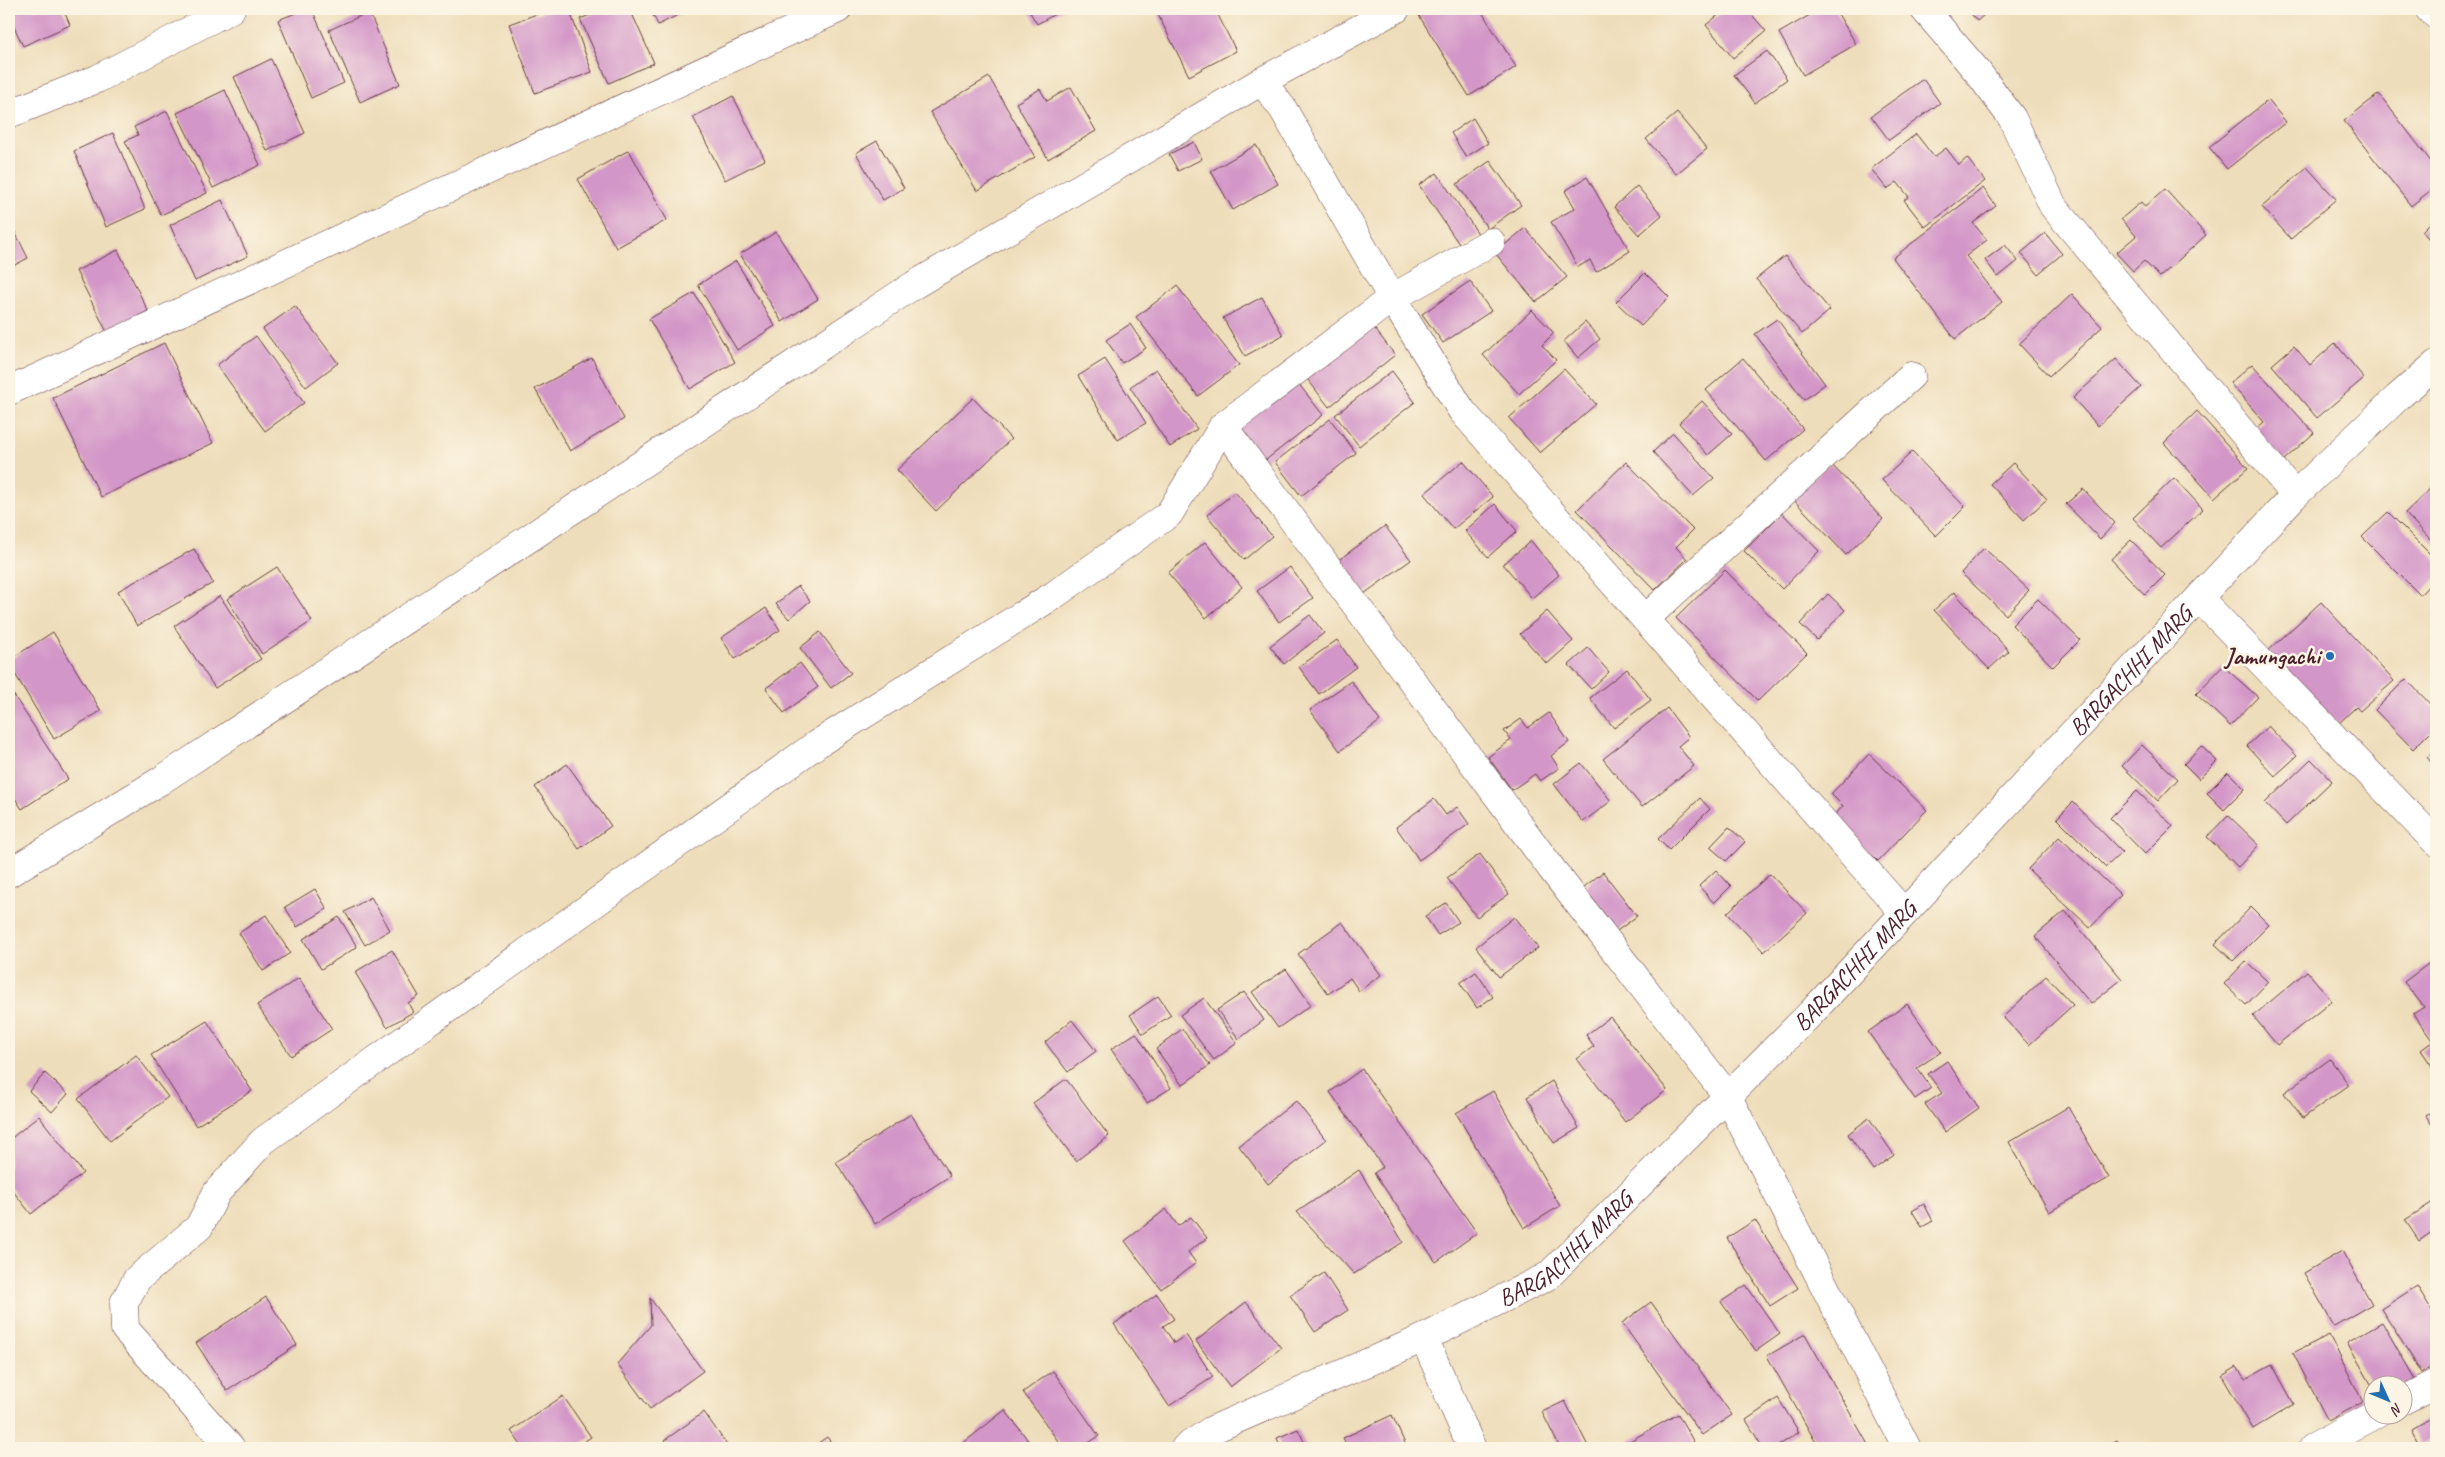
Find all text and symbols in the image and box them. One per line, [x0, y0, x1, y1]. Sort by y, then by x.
street label: BARGACHHI MARG [2063, 598, 2200, 742]
place label: Jamungachi [2223, 641, 2323, 671]
marker: Jamungachi [2324, 650, 2336, 662]
street label: BARGACHHI MARG [1787, 893, 1925, 1037]
street label: BARGACHHI MARG [1493, 1183, 1641, 1313]
north arrow [2362, 1374, 2412, 1424]
text: N [2386, 1400, 2406, 1419]

